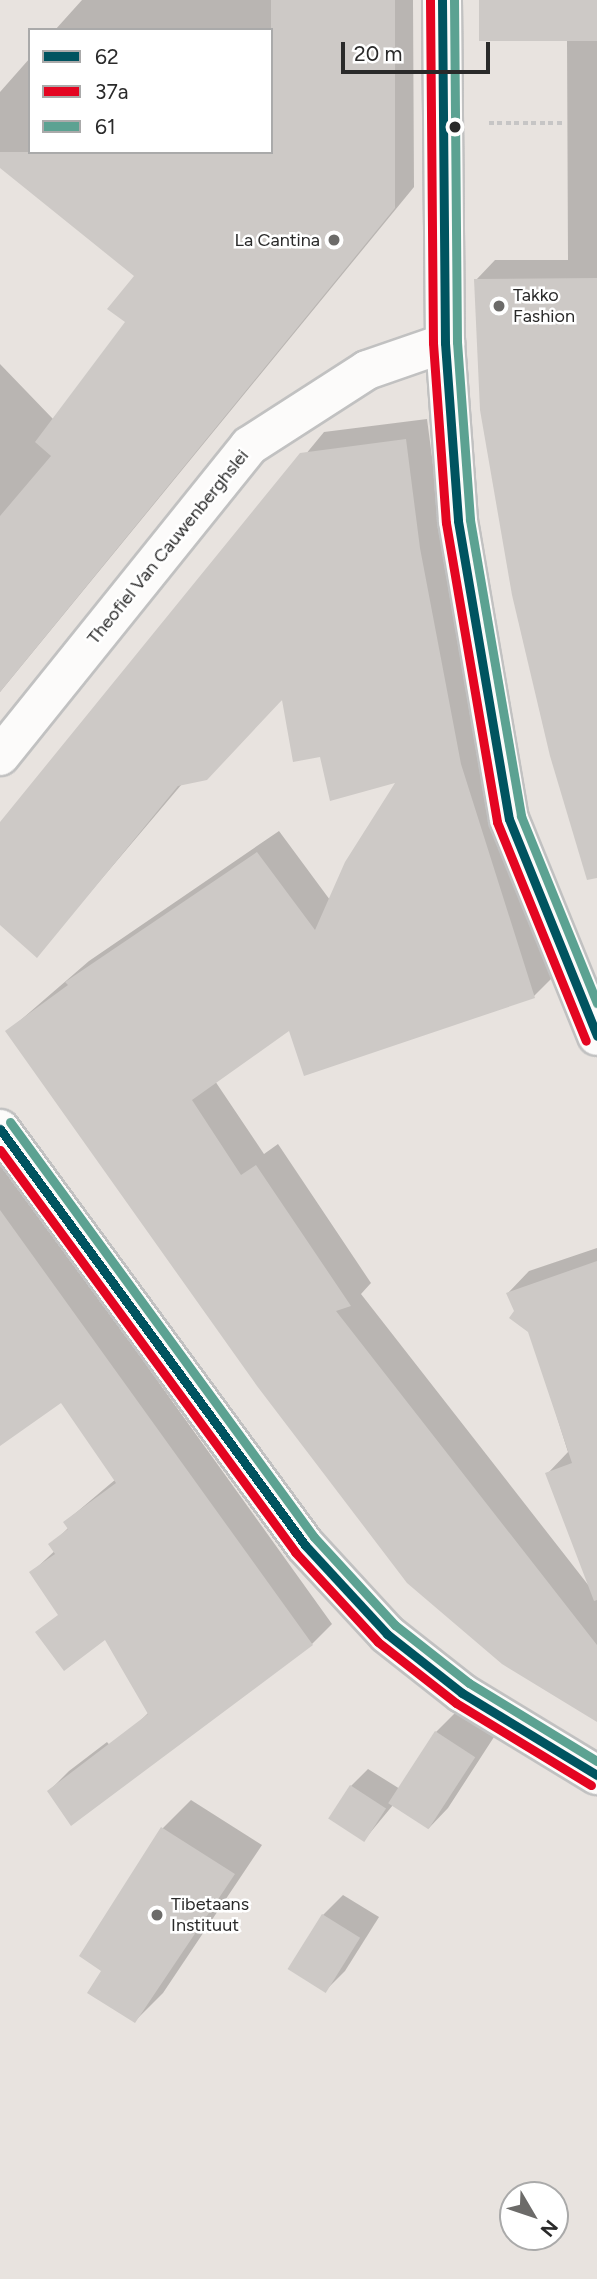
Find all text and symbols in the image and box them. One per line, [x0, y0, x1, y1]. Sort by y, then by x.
legend [28, 28, 273, 154]
scale bar [345, 28, 494, 72]
text: 20 m [354, 41, 402, 66]
text: 62 [95, 44, 119, 69]
text: 37a [95, 79, 128, 104]
text: 61 [95, 114, 116, 139]
unlabelled marker [448, 120, 462, 134]
place label: La Cantina [235, 229, 320, 251]
marker: La Cantina [326, 232, 342, 248]
place label: Takko Fashion [513, 285, 575, 328]
marker: Takko Fashion [491, 298, 507, 314]
street label: Theofiel Van Cauwenberghslei [83, 445, 253, 649]
place label: Tibetaans Instituut [171, 1894, 249, 1937]
marker: Tibetaans Instituut [149, 1907, 165, 1923]
north arrow [499, 2181, 569, 2251]
text: N [536, 2215, 563, 2241]

